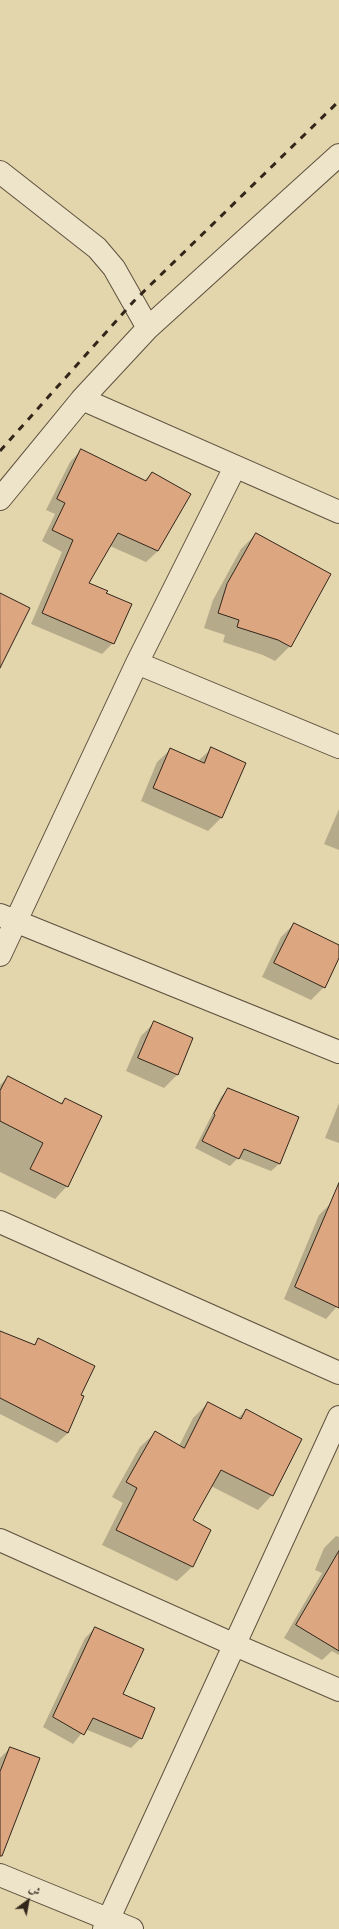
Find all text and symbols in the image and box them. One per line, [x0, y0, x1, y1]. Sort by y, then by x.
north arrow [8, 1881, 48, 1921]
text: ش [27, 1882, 43, 1899]

